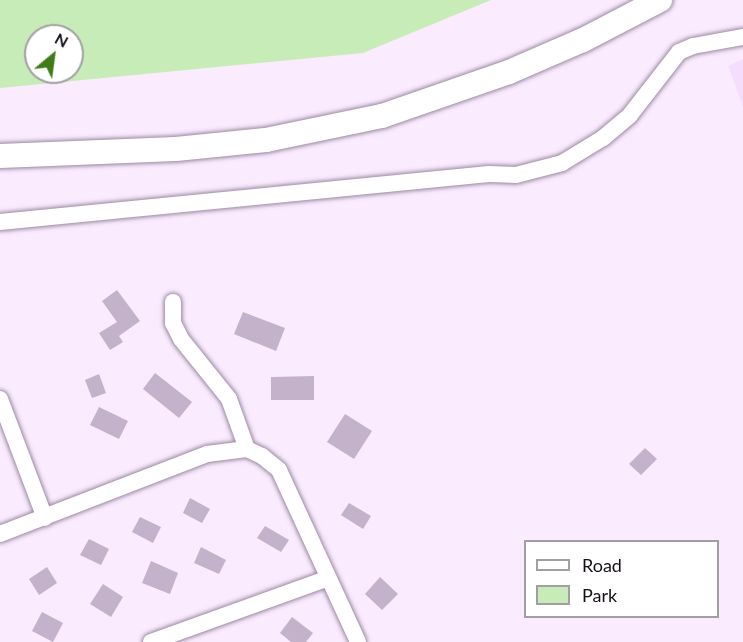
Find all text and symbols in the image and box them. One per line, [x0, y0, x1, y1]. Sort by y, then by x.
north arrow [24, 24, 84, 84]
text: N [52, 28, 72, 51]
legend [524, 540, 719, 618]
text: Road [582, 554, 622, 576]
text: Park [582, 584, 617, 606]

